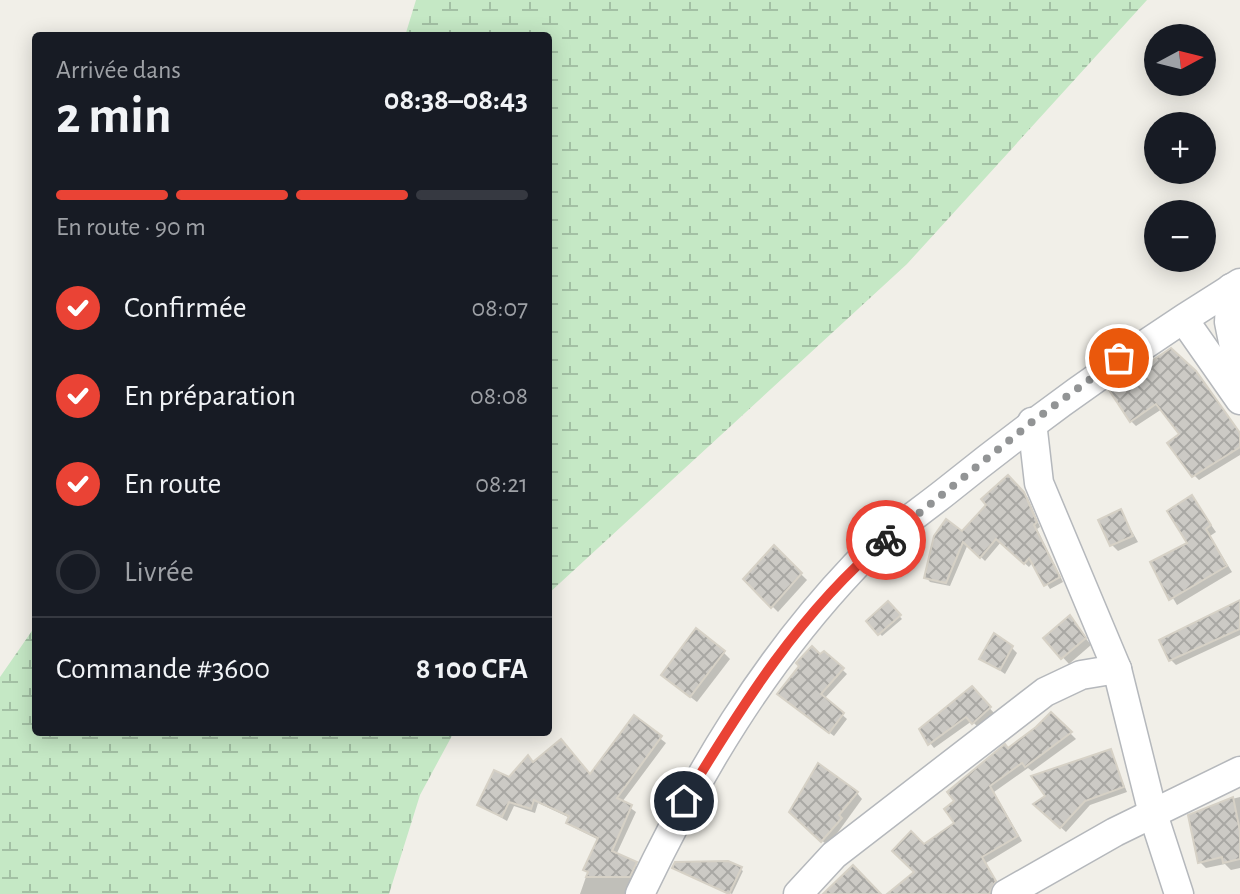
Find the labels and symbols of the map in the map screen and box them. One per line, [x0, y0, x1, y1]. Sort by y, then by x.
north arrow [1144, 24, 1216, 96]
pin [1085, 324, 1153, 392]
courier [846, 500, 926, 580]
pin [650, 767, 718, 835]

